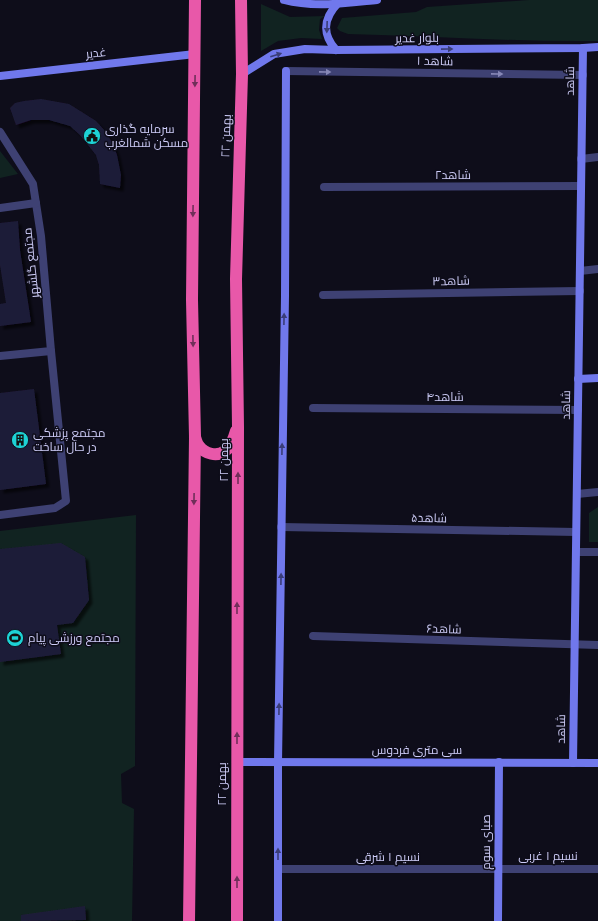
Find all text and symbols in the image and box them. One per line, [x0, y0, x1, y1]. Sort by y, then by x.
one-way arrow [324, 20, 330, 33]
street label: بلوار غدیر [394, 29, 439, 46]
street label: غدیر [84, 43, 107, 62]
one-way arrow [441, 46, 454, 52]
one-way arrow [270, 51, 282, 57]
street label: شاهد ۱ [417, 52, 453, 69]
street label: شاهد [561, 66, 578, 96]
one-way arrow [319, 69, 332, 75]
one-way arrow [491, 71, 504, 77]
one-way arrow [192, 75, 198, 88]
street label: ۲۲ بهمن [216, 114, 235, 158]
place label: سرمایه گذاری مسکن شمالغرب [105, 120, 188, 151]
public building icon: سرمایه گذاری مسکن شمالغرب [82, 126, 102, 146]
street label: شاهد۲ [435, 166, 471, 183]
one-way arrow [190, 205, 196, 218]
street label: مجتمع گلشهر [18, 227, 43, 300]
street label: شاهد۳ [432, 272, 470, 289]
one-way arrow [281, 313, 288, 325]
one-way arrow [190, 335, 196, 348]
street label: شاهد۴ [426, 388, 464, 405]
street label: شاهد [557, 390, 574, 420]
place label: مجتمع پزشکی در حال ساخت [33, 424, 106, 455]
building icon: مجتمع پزشکی در حال ساخت [10, 430, 30, 450]
street label: ۲۲ بهمن [215, 438, 232, 482]
one-way arrow [279, 442, 285, 455]
one-way arrow [235, 471, 241, 484]
one-way arrow [191, 493, 197, 506]
street label: شاهد۵ [411, 509, 447, 526]
one-way arrow [278, 572, 284, 585]
one-way arrow [234, 601, 240, 614]
street label: شاهد۶ [426, 619, 462, 638]
sports icon: مجتمع ورزشی پیام [5, 628, 25, 648]
place label: مجتمع ورزشی پیام [28, 629, 120, 647]
one-way arrow [276, 702, 282, 715]
street label: شاهد [552, 714, 569, 744]
one-way arrow [233, 732, 240, 744]
street label: سی متری فردوس [372, 741, 462, 758]
street label: ۲۲ بهمن [213, 762, 230, 806]
street label: صبای سوم [477, 814, 494, 870]
one-way arrow [275, 847, 281, 860]
street label: نسیم ۱ غربی [518, 847, 578, 864]
street label: نسیم ۱ شرقی [356, 848, 420, 865]
one-way arrow [234, 875, 240, 888]

